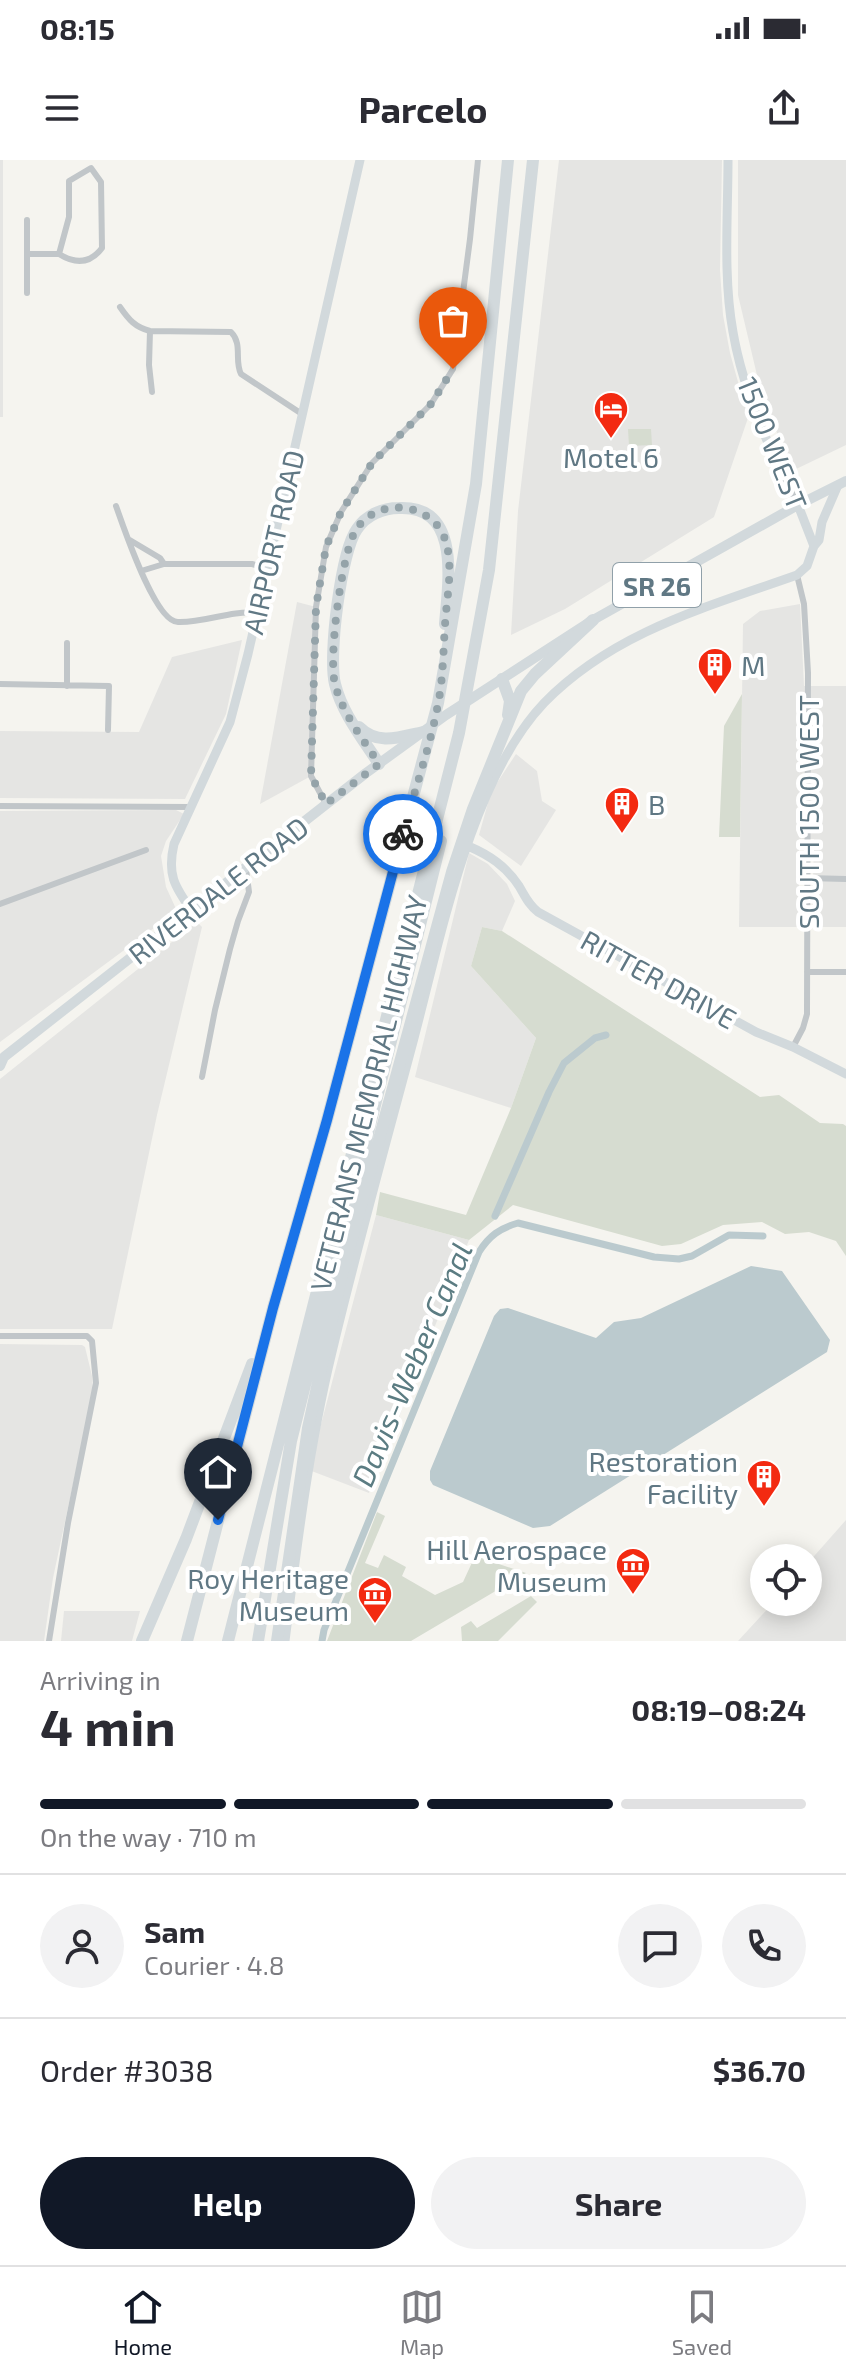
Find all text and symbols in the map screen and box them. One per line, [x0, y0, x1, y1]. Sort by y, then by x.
text: 08:15 [40, 10, 115, 46]
icon: menu [40, 86, 84, 130]
icon: share [762, 86, 806, 130]
text: Parcelo [358, 87, 488, 130]
pin [419, 287, 487, 369]
icon: bag [431, 299, 475, 343]
street label: 1500 WEST [731, 372, 815, 514]
hotel icon: Motel 6 [592, 390, 630, 440]
place label: Motel 6 [563, 440, 659, 474]
street label: AIRPORT ROAD [235, 447, 311, 637]
road number: SR 26 [613, 563, 701, 607]
building icon: M [696, 646, 734, 696]
place label: M [741, 648, 766, 682]
street label: SOUTH 1500 WEST [791, 695, 825, 929]
building icon: B [603, 785, 641, 835]
place label: B [648, 787, 665, 821]
courier [363, 794, 443, 874]
street label: RIVERDALE ROAD [121, 809, 315, 971]
icon: bike [381, 812, 425, 856]
street label: VETERANS MEMORIAL HIGHWAY [302, 891, 434, 1294]
street label: RITTER DRIVE [575, 922, 743, 1036]
water label: Davis-Weber Canal [343, 1237, 479, 1491]
pin [184, 1438, 252, 1520]
place label: Restoration Facility [589, 1444, 738, 1510]
icon: home [196, 1450, 240, 1494]
building icon: Restoration Facility [745, 1458, 783, 1508]
place label: Hill Aerospace Museum [426, 1532, 607, 1598]
map controls [750, 1544, 822, 1616]
button: locate [750, 1544, 822, 1616]
museum icon: Hill Aerospace Museum [614, 1546, 652, 1596]
place label: Roy Heritage Museum [187, 1561, 349, 1627]
museum icon: Roy Heritage Museum [356, 1575, 394, 1625]
text: Arriving in [40, 1664, 161, 1695]
text: 08:19–08:24 [631, 1691, 806, 1727]
text: 4 min [40, 1694, 176, 1756]
text: On the way · 710 m [40, 1821, 257, 1852]
button: person [40, 1904, 124, 1988]
button: chat [618, 1904, 702, 1988]
button: phone [722, 1904, 806, 1988]
text: Sam [144, 1913, 205, 1949]
text: Courier · 4.8 [144, 1949, 285, 1980]
text: Order #3038 [40, 2052, 213, 2088]
text: $36.70 [713, 2052, 806, 2088]
button: Help [40, 2157, 415, 2249]
button: Share [431, 2157, 806, 2249]
tab: Home [114, 2285, 172, 2359]
tab: Map [400, 2285, 444, 2359]
tab: Saved [672, 2285, 732, 2359]

